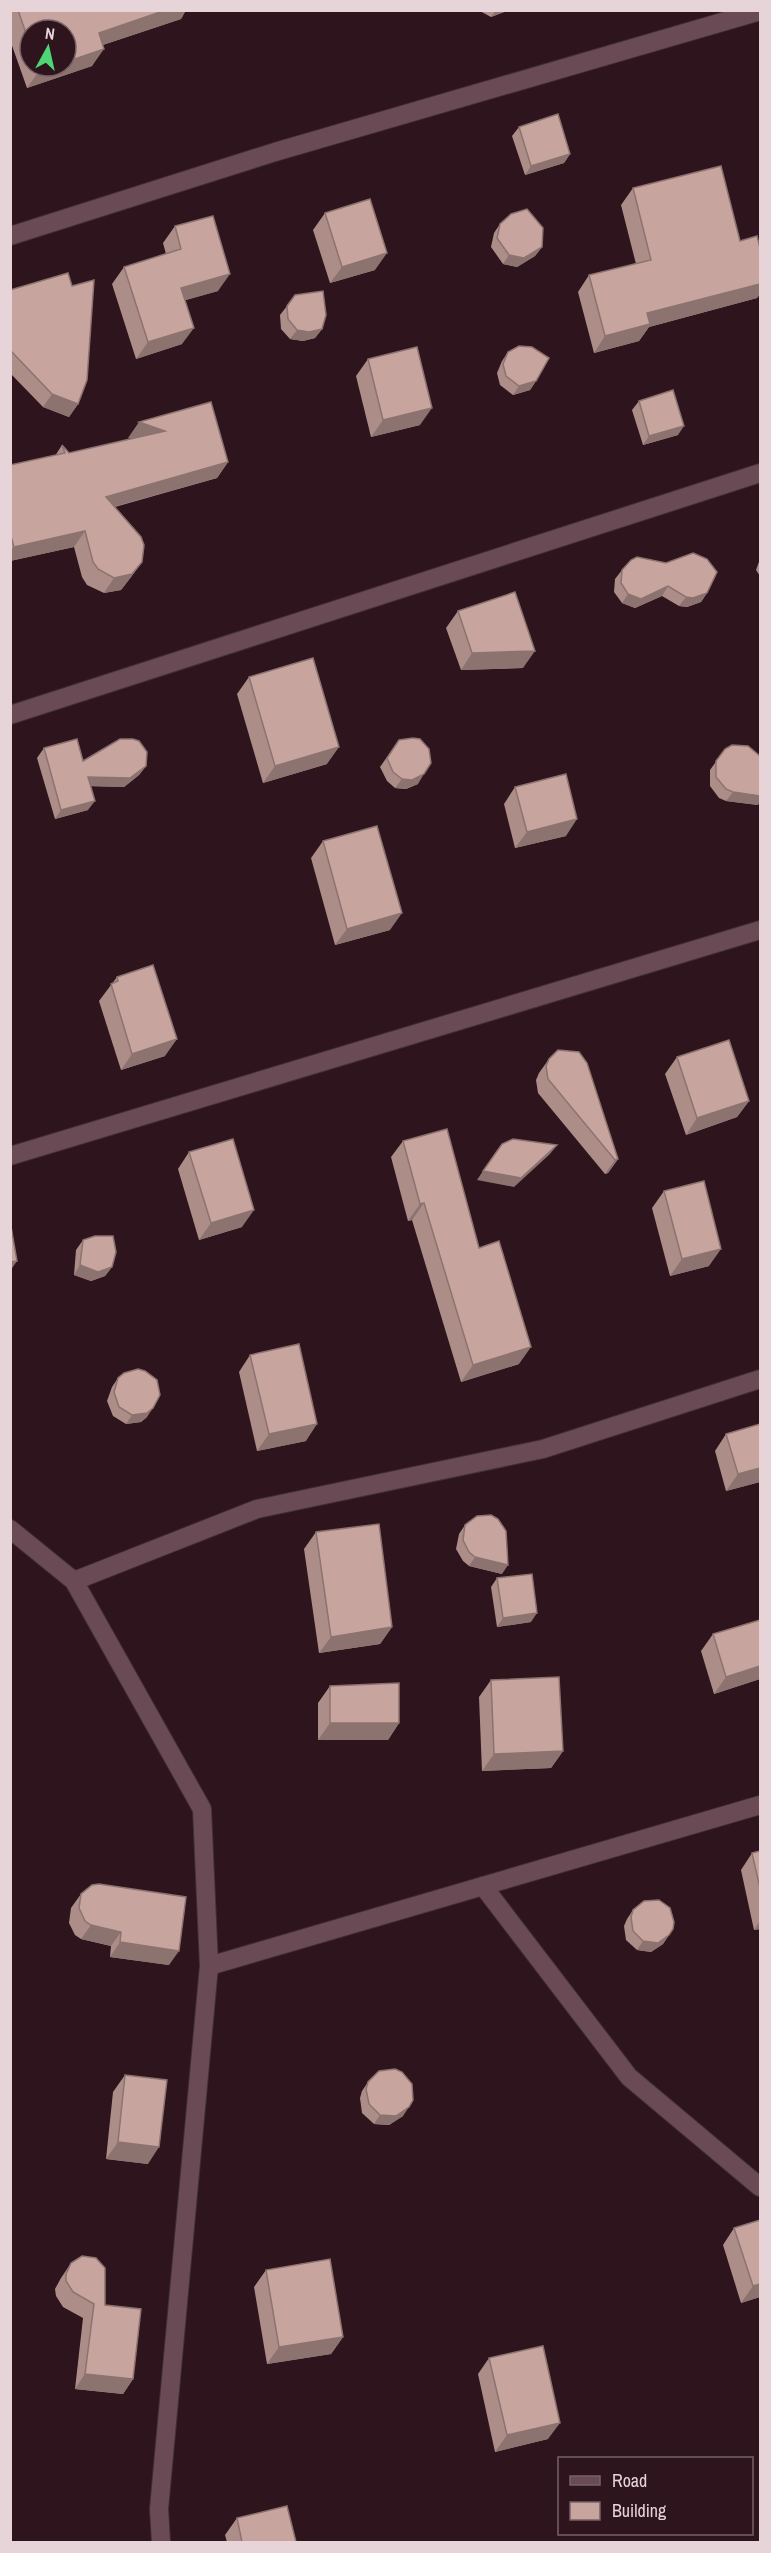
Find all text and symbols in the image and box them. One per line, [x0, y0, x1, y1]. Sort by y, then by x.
north arrow [18, 18, 78, 78]
text: N [44, 22, 56, 45]
legend [558, 2457, 753, 2535]
text: Road [612, 2468, 647, 2493]
text: Building [612, 2498, 667, 2523]

